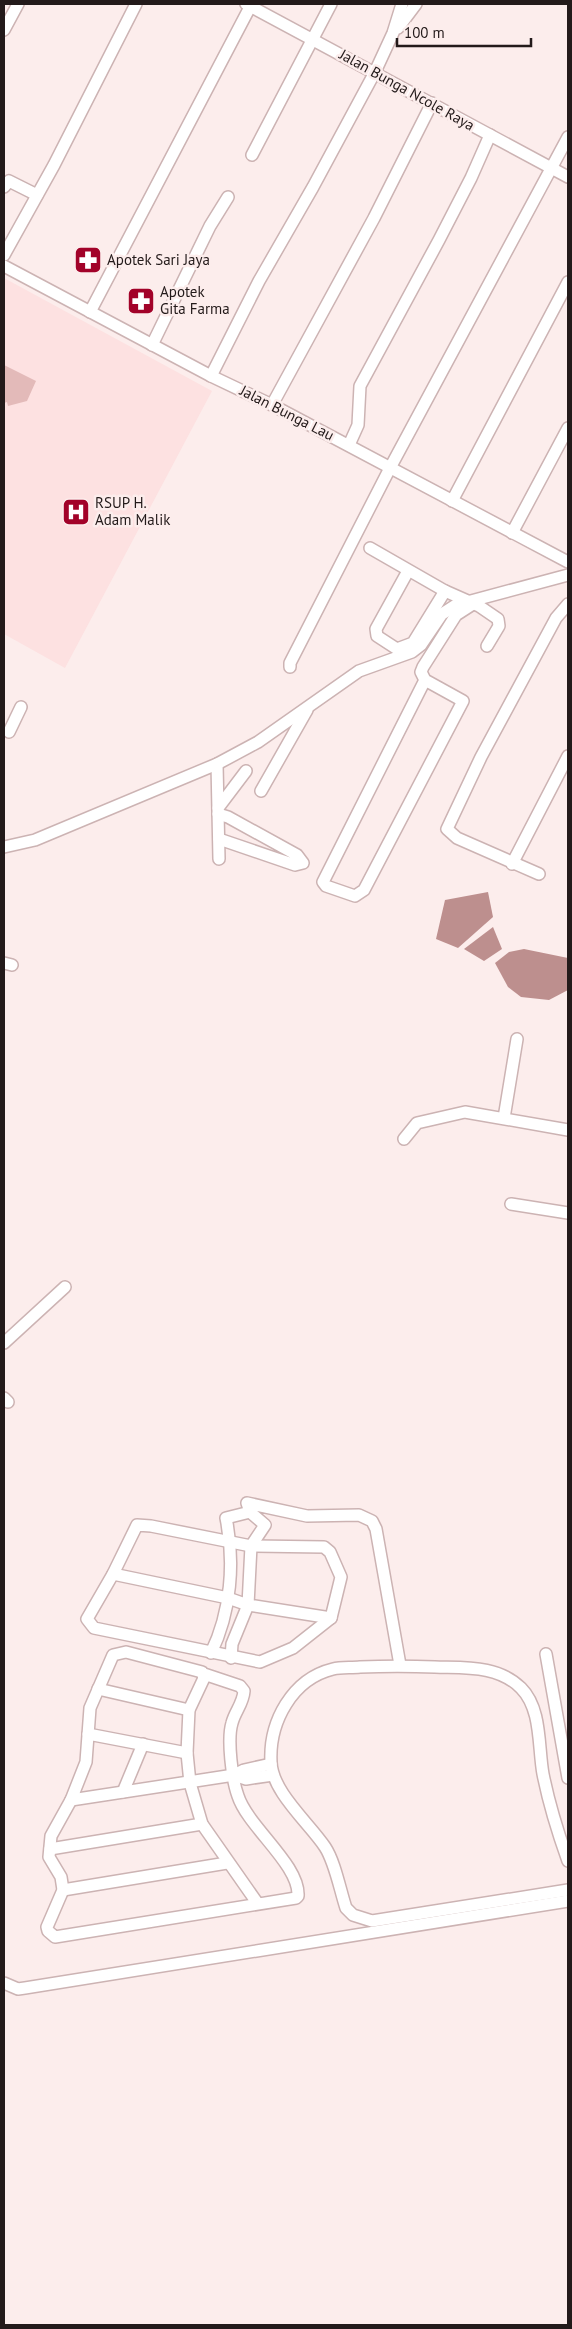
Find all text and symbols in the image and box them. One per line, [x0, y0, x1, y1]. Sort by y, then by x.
scale bar [397, 15, 531, 47]
text: 100 m [404, 23, 445, 42]
street label: Jalan Bunga Ncole Raya [335, 44, 478, 135]
pharmacy icon: Apotek Sari Jaya [73, 245, 103, 275]
place label: Apotek Sari Jaya [107, 250, 210, 269]
place label: Apotek Gita Farma [160, 282, 230, 318]
pharmacy icon: Apotek Gita Farma [126, 286, 156, 316]
street label: Jalan Bunga Lau [236, 380, 338, 444]
place label: RSUP H. Adam Malik [95, 493, 171, 529]
hospital icon: RSUP H. Adam Malik [61, 497, 91, 527]

